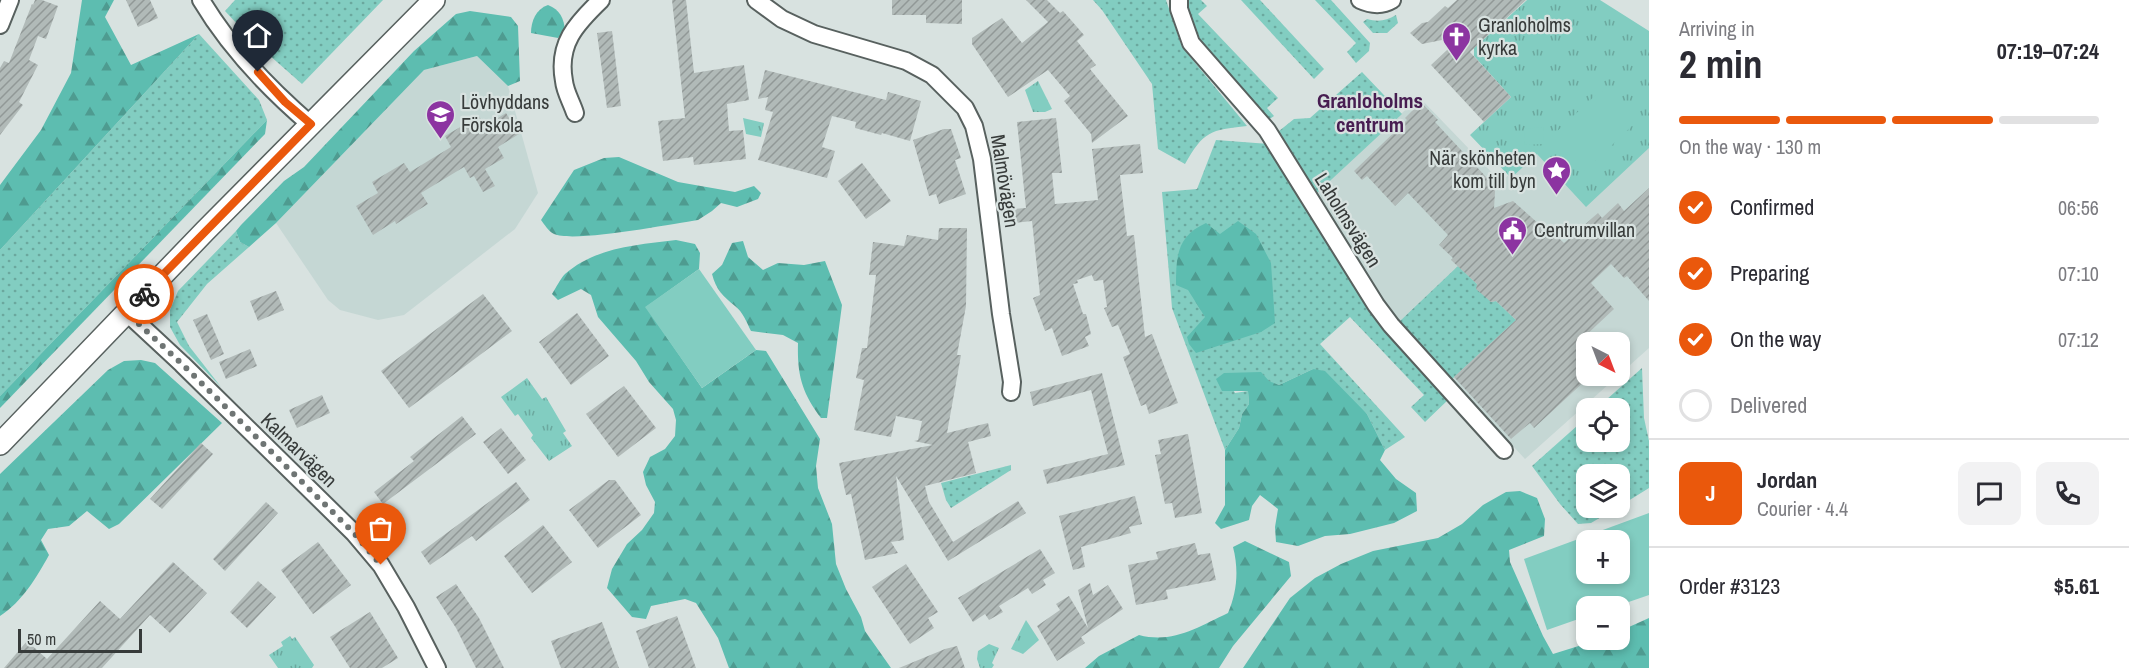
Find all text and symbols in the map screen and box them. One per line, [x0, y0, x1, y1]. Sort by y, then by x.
pin [232, 10, 283, 72]
place label: Granloholms kyrka [1478, 11, 1571, 61]
text: Arriving in [1679, 15, 1755, 42]
icon: home [241, 19, 274, 52]
church icon: Granloholms kyrka [1441, 20, 1473, 62]
text: 07:19–07:24 [1997, 36, 2099, 66]
text: 2 min [1679, 38, 1763, 90]
district label: Granloholms centrum [1317, 86, 1423, 139]
place label: Lövhyddans Förskola [461, 88, 549, 138]
school or university icon: Lövhyddans Förskola [424, 98, 456, 140]
street label: Malmövägen [985, 132, 1026, 229]
text: On the way · 130 m [1679, 133, 1821, 160]
place label: När skönheten kom till byn [1429, 144, 1536, 194]
place icon: När skönheten kom till byn [1541, 154, 1573, 196]
street label: Laholmsvägen [1309, 167, 1388, 272]
icon: check [1679, 191, 1712, 224]
text: Confirmed [1730, 192, 1814, 222]
text: 06:56 [2058, 194, 2099, 221]
public building icon: Centrumvillan [1497, 214, 1529, 256]
place label: Centrumvillan [1534, 216, 1635, 243]
icon: check [1679, 257, 1712, 290]
text: Preparing [1730, 258, 1809, 288]
text: 07:10 [2058, 260, 2099, 287]
courier [114, 264, 174, 324]
icon: bike [128, 278, 161, 311]
icon: check [1679, 323, 1712, 356]
text: On the way [1730, 324, 1821, 354]
text: 07:12 [2058, 326, 2099, 353]
north arrow [1576, 332, 1630, 386]
map controls [1576, 332, 1630, 650]
text: Delivered [1730, 390, 1807, 420]
button: locate [1576, 398, 1630, 452]
street label: Kalmarvägen [255, 406, 343, 493]
button: chat [1958, 462, 2021, 525]
button: phone [2036, 462, 2099, 525]
button: layers [1576, 464, 1630, 518]
text: Jordan [1757, 465, 1817, 495]
text: J [1705, 478, 1716, 508]
text: Courier · 4.4 [1757, 495, 1848, 522]
pin [355, 503, 406, 565]
icon: bag [364, 512, 397, 545]
button: + [1576, 530, 1630, 584]
text: Order #3123 [1679, 571, 1780, 601]
text: $5.61 [2054, 571, 2099, 601]
button: − [1576, 596, 1630, 650]
scale bar [18, 626, 142, 654]
text: 50 m [27, 628, 56, 650]

